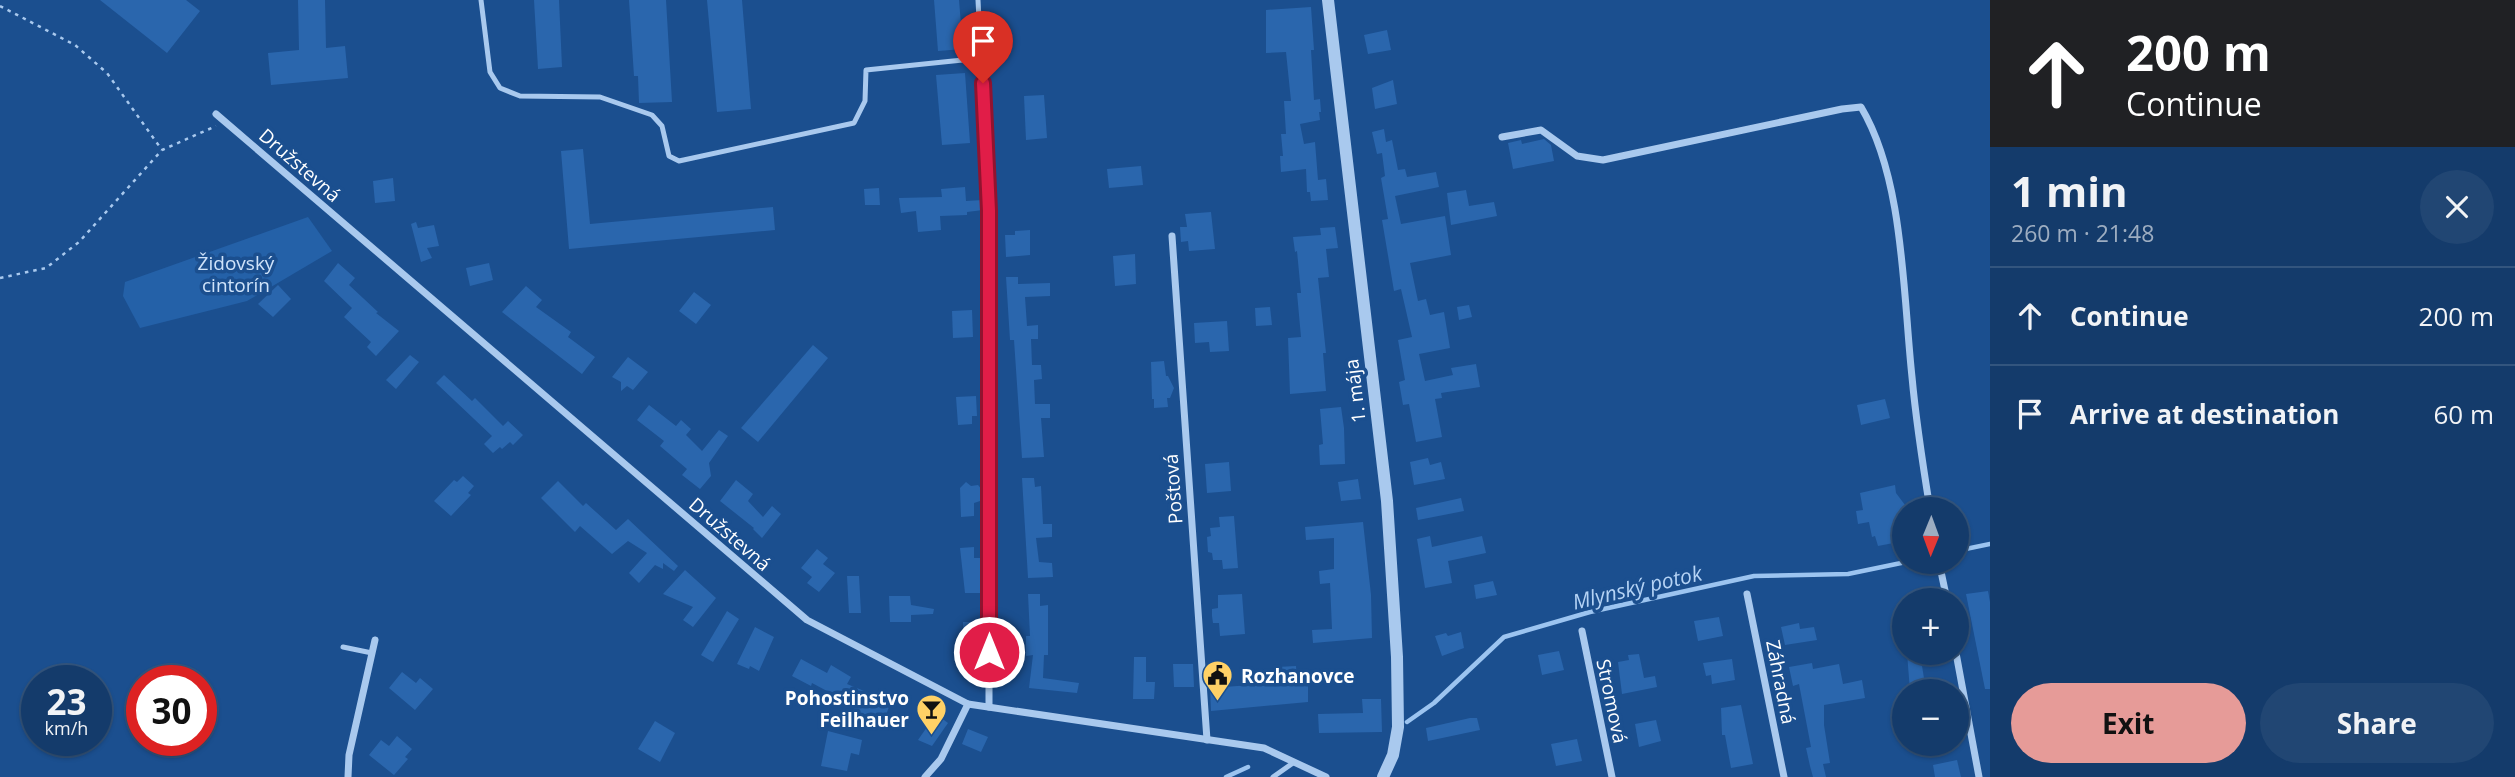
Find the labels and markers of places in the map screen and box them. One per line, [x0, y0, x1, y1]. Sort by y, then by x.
pin [953, 11, 1013, 83]
public building icon: Rozhanovce [1201, 659, 1235, 703]
place label: Rozhanovce [1241, 663, 1355, 689]
place label: Pohostinstvo Feilhauer [785, 685, 909, 733]
bar icon: Pohostinstvo Feilhauer [915, 692, 949, 736]

